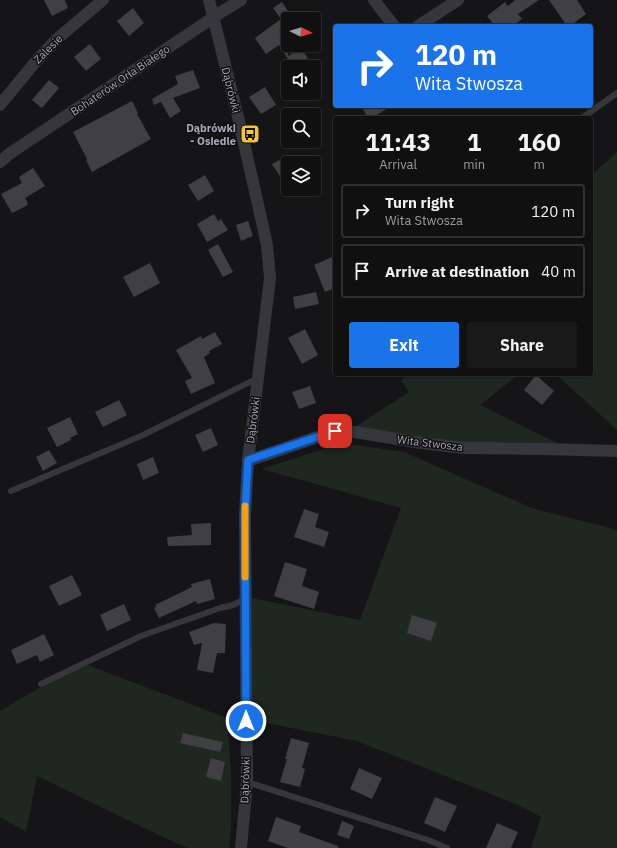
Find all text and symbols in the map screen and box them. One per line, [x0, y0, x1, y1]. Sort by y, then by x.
north arrow [281, 12, 321, 52]
map controls [281, 12, 321, 196]
street label: Zalesie [31, 32, 65, 66]
text: 120 m [415, 36, 497, 73]
icon: right [349, 40, 401, 92]
street label: Bohaterów Orła Białego [68, 42, 172, 118]
button: sound [281, 60, 321, 100]
street label: Dąbrówki [219, 66, 243, 114]
text: Wita Stwosza [415, 72, 523, 95]
button: search [281, 108, 321, 148]
place label: Dąbrówki - Osiedle [186, 121, 236, 148]
bus stop icon: Dąbrówki - Osiedle [239, 123, 261, 145]
text: 11:43 [365, 126, 431, 158]
text: 1 [467, 126, 481, 158]
text: 160 [517, 126, 561, 158]
button: layers [281, 156, 321, 196]
text: Arrival [379, 156, 417, 173]
text: min [463, 156, 485, 173]
text: m [533, 156, 545, 173]
text: Turn right [385, 193, 454, 212]
icon: right [351, 200, 373, 222]
text: 120 m [531, 202, 575, 221]
text: Wita Stwosza [385, 212, 463, 229]
icon: arrive [351, 260, 373, 282]
text: Arrive at destination [385, 262, 529, 281]
text: 40 m [541, 262, 576, 281]
button: Exit [349, 322, 459, 368]
button: Share [467, 322, 577, 368]
street label: Dąbrówki [243, 396, 263, 444]
pin [318, 414, 352, 448]
icon: arrive [324, 420, 346, 442]
street label: Wita Stwosza [396, 432, 464, 454]
position arrow [225, 700, 267, 742]
street label: Dąbrówki [237, 756, 253, 804]

